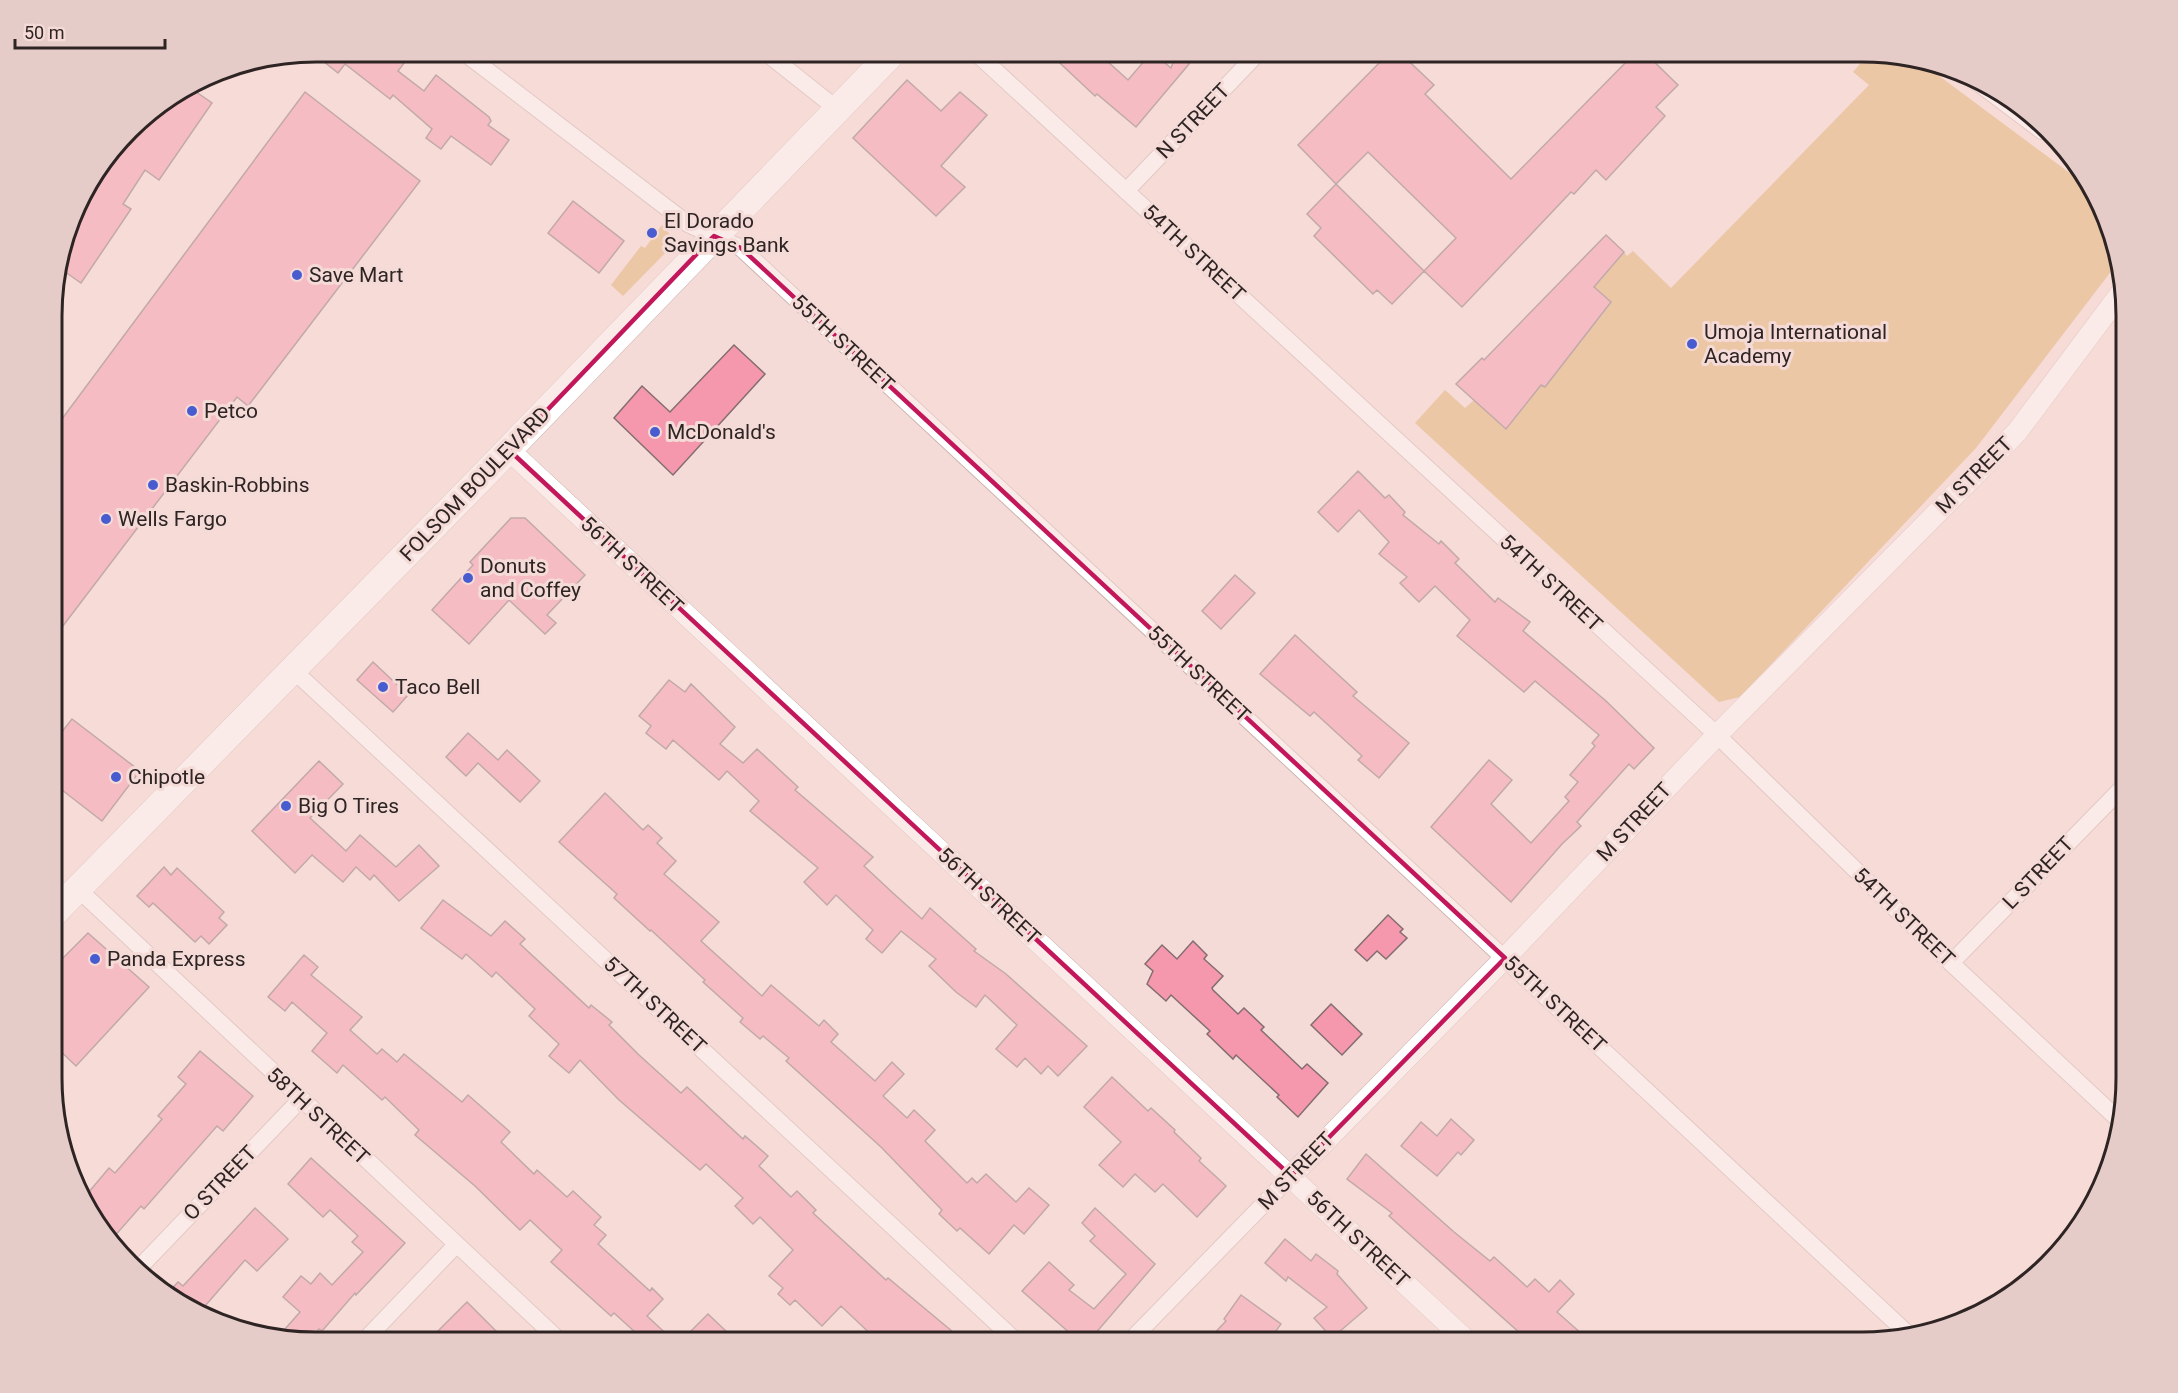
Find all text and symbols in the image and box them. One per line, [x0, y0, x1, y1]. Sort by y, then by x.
scale bar [15, 12, 165, 50]
text: 50 m [24, 22, 64, 43]
street label: N STREET [1151, 78, 1235, 163]
street label: 54TH STREET [1138, 200, 1250, 307]
place label: El Dorado Savings Bank [664, 209, 790, 257]
marker: El Dorado Savings Bank [645, 226, 659, 240]
place label: Save Mart [309, 263, 404, 287]
marker: Save Mart [290, 268, 304, 282]
street label: 55TH STREET [787, 290, 899, 397]
place label: Umoja International Academy [1704, 320, 1887, 368]
marker: Umoja International Academy [1685, 337, 1699, 351]
place label: Petco [204, 399, 258, 423]
street label: FOLSOM BOULEVARD [395, 402, 555, 566]
marker: Petco [185, 404, 199, 418]
place label: McDonald's [667, 420, 776, 444]
marker: McDonald's [648, 425, 662, 439]
street label: M STREET [1931, 432, 2017, 518]
place label: Baskin-Robbins [165, 473, 310, 497]
marker: Baskin-Robbins [146, 478, 160, 492]
place label: Wells Fargo [118, 507, 227, 531]
marker: Wells Fargo [99, 512, 113, 526]
street label: 56TH STREET [576, 512, 688, 619]
street label: 54TH STREET [1495, 530, 1607, 637]
place label: Donuts and Coffey [480, 554, 581, 602]
marker: Donuts and Coffey [461, 571, 475, 585]
street label: 55TH STREET [1143, 621, 1255, 728]
place label: Taco Bell [395, 675, 480, 699]
marker: Taco Bell [376, 680, 390, 694]
place label: Chipotle [128, 765, 205, 789]
marker: Chipotle [109, 770, 123, 784]
street label: M STREET [1592, 778, 1677, 866]
place label: Big O Tires [298, 794, 399, 818]
marker: Big O Tires [279, 799, 293, 813]
street label: L STREET [1998, 832, 2079, 914]
street label: 56TH STREET [933, 843, 1045, 950]
street label: 54TH STREET [1849, 863, 1960, 971]
place label: Panda Express [107, 947, 246, 971]
street label: 55TH STREET [1499, 951, 1611, 1058]
marker: Panda Express [88, 952, 102, 966]
street label: 57TH STREET [599, 952, 711, 1059]
street label: 58TH STREET [262, 1063, 374, 1170]
street label: M STREET [1253, 1127, 1339, 1215]
street label: O STREET [179, 1140, 262, 1225]
street label: 56TH STREET [1302, 1186, 1414, 1293]

